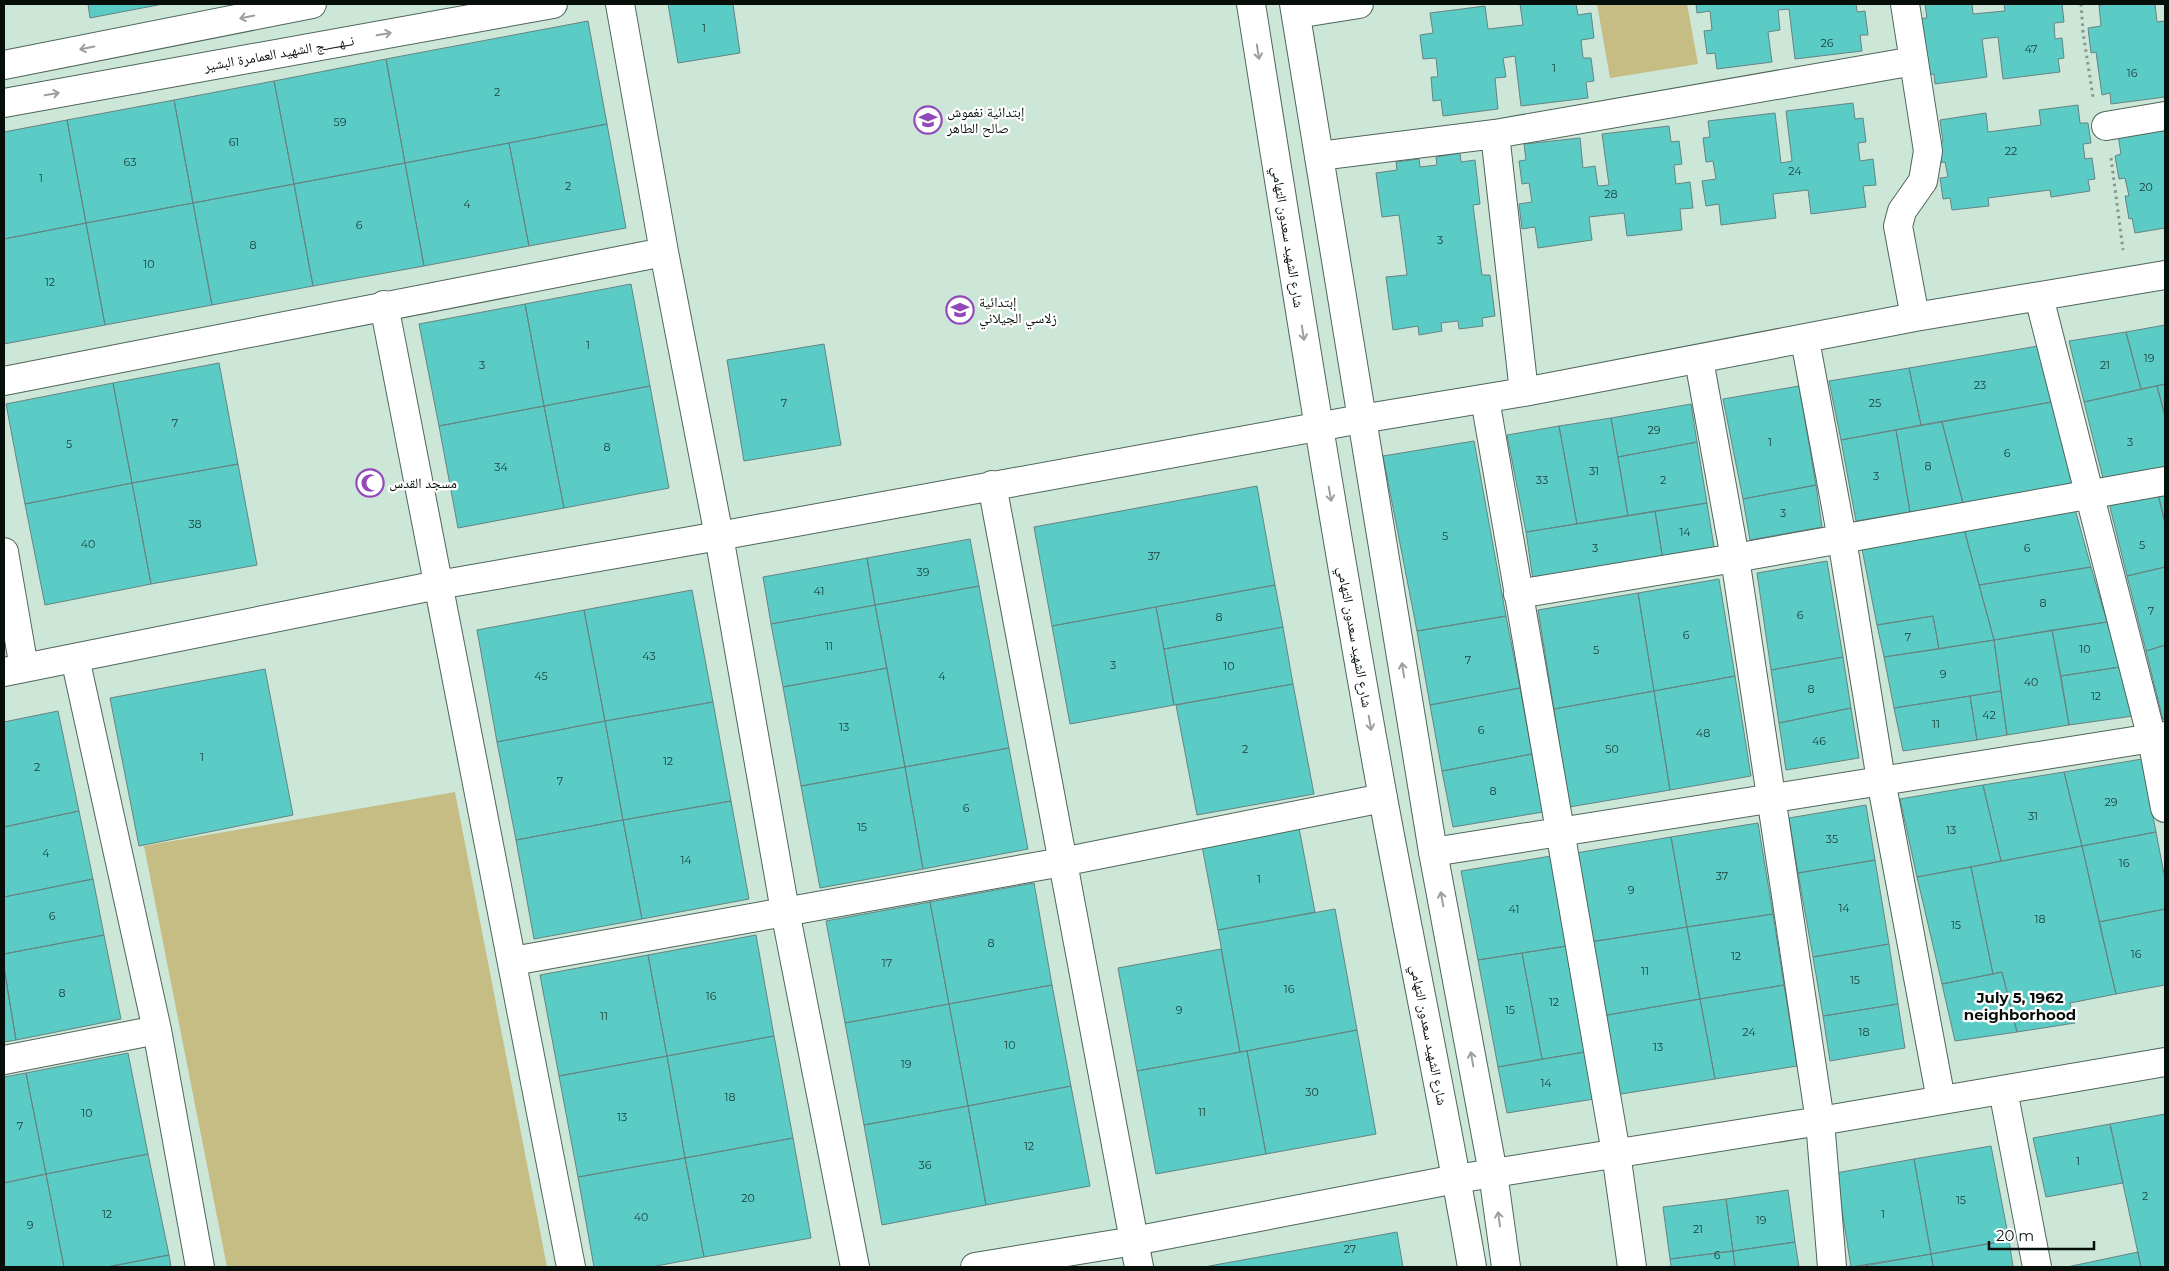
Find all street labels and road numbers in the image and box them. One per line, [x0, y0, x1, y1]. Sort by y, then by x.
street label: نــهـــــج الشهيد العمامرة البشير [201, 31, 356, 76]
street label: شارع الشهيد سعدون التهامي [1265, 165, 1308, 309]
street label: شارع الشهيد سعدون التهامي [1331, 565, 1376, 709]
street label: شارع الشهيد سعدون التهامي [1404, 963, 1451, 1107]

